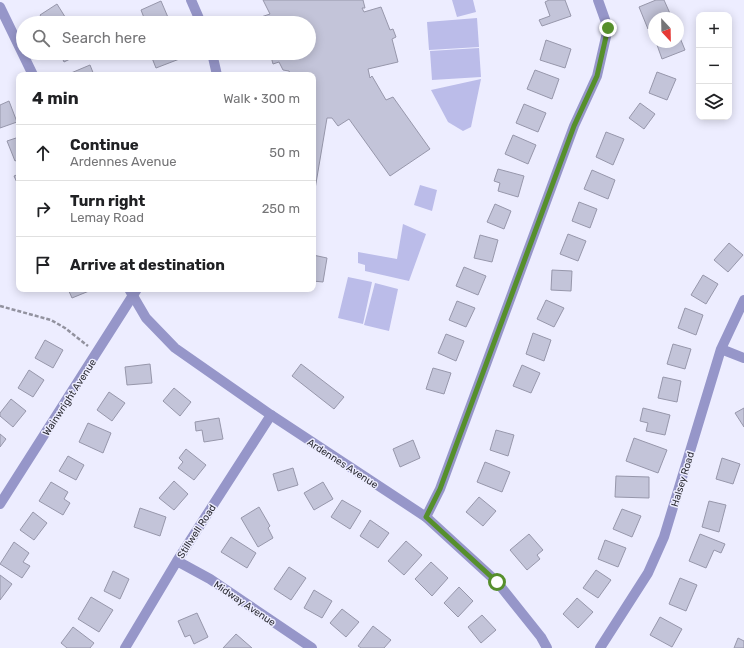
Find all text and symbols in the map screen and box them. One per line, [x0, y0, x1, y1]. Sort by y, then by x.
north arrow [648, 12, 684, 48]
map controls [696, 12, 732, 120]
button: + [696, 12, 732, 48]
search box [16, 16, 316, 60]
route end [599, 19, 617, 37]
icon: search [30, 27, 52, 49]
text: Search here [62, 29, 146, 47]
button: − [696, 48, 732, 84]
button: layers [696, 84, 732, 120]
text: 4 min [32, 88, 79, 108]
text: Walk · 300 m [223, 91, 300, 106]
text: Continue [70, 136, 139, 154]
icon: ahead [32, 142, 54, 164]
text: 50 m [269, 145, 300, 160]
text: Ardennes Avenue [70, 154, 177, 169]
text: Turn right [70, 192, 145, 210]
icon: right [32, 198, 54, 220]
text: 250 m [262, 201, 300, 216]
text: Lemay Road [70, 210, 144, 225]
icon: arrive [32, 254, 54, 276]
text: Arrive at destination [70, 256, 225, 274]
street label: Wainwright Avenue [41, 357, 99, 438]
street label: Ardennes Avenue [305, 436, 380, 491]
street label: Halsey Road [669, 450, 697, 508]
street label: Stillwell Road [175, 502, 219, 561]
route start [488, 573, 506, 591]
street label: Midway Avenue [211, 579, 278, 629]

